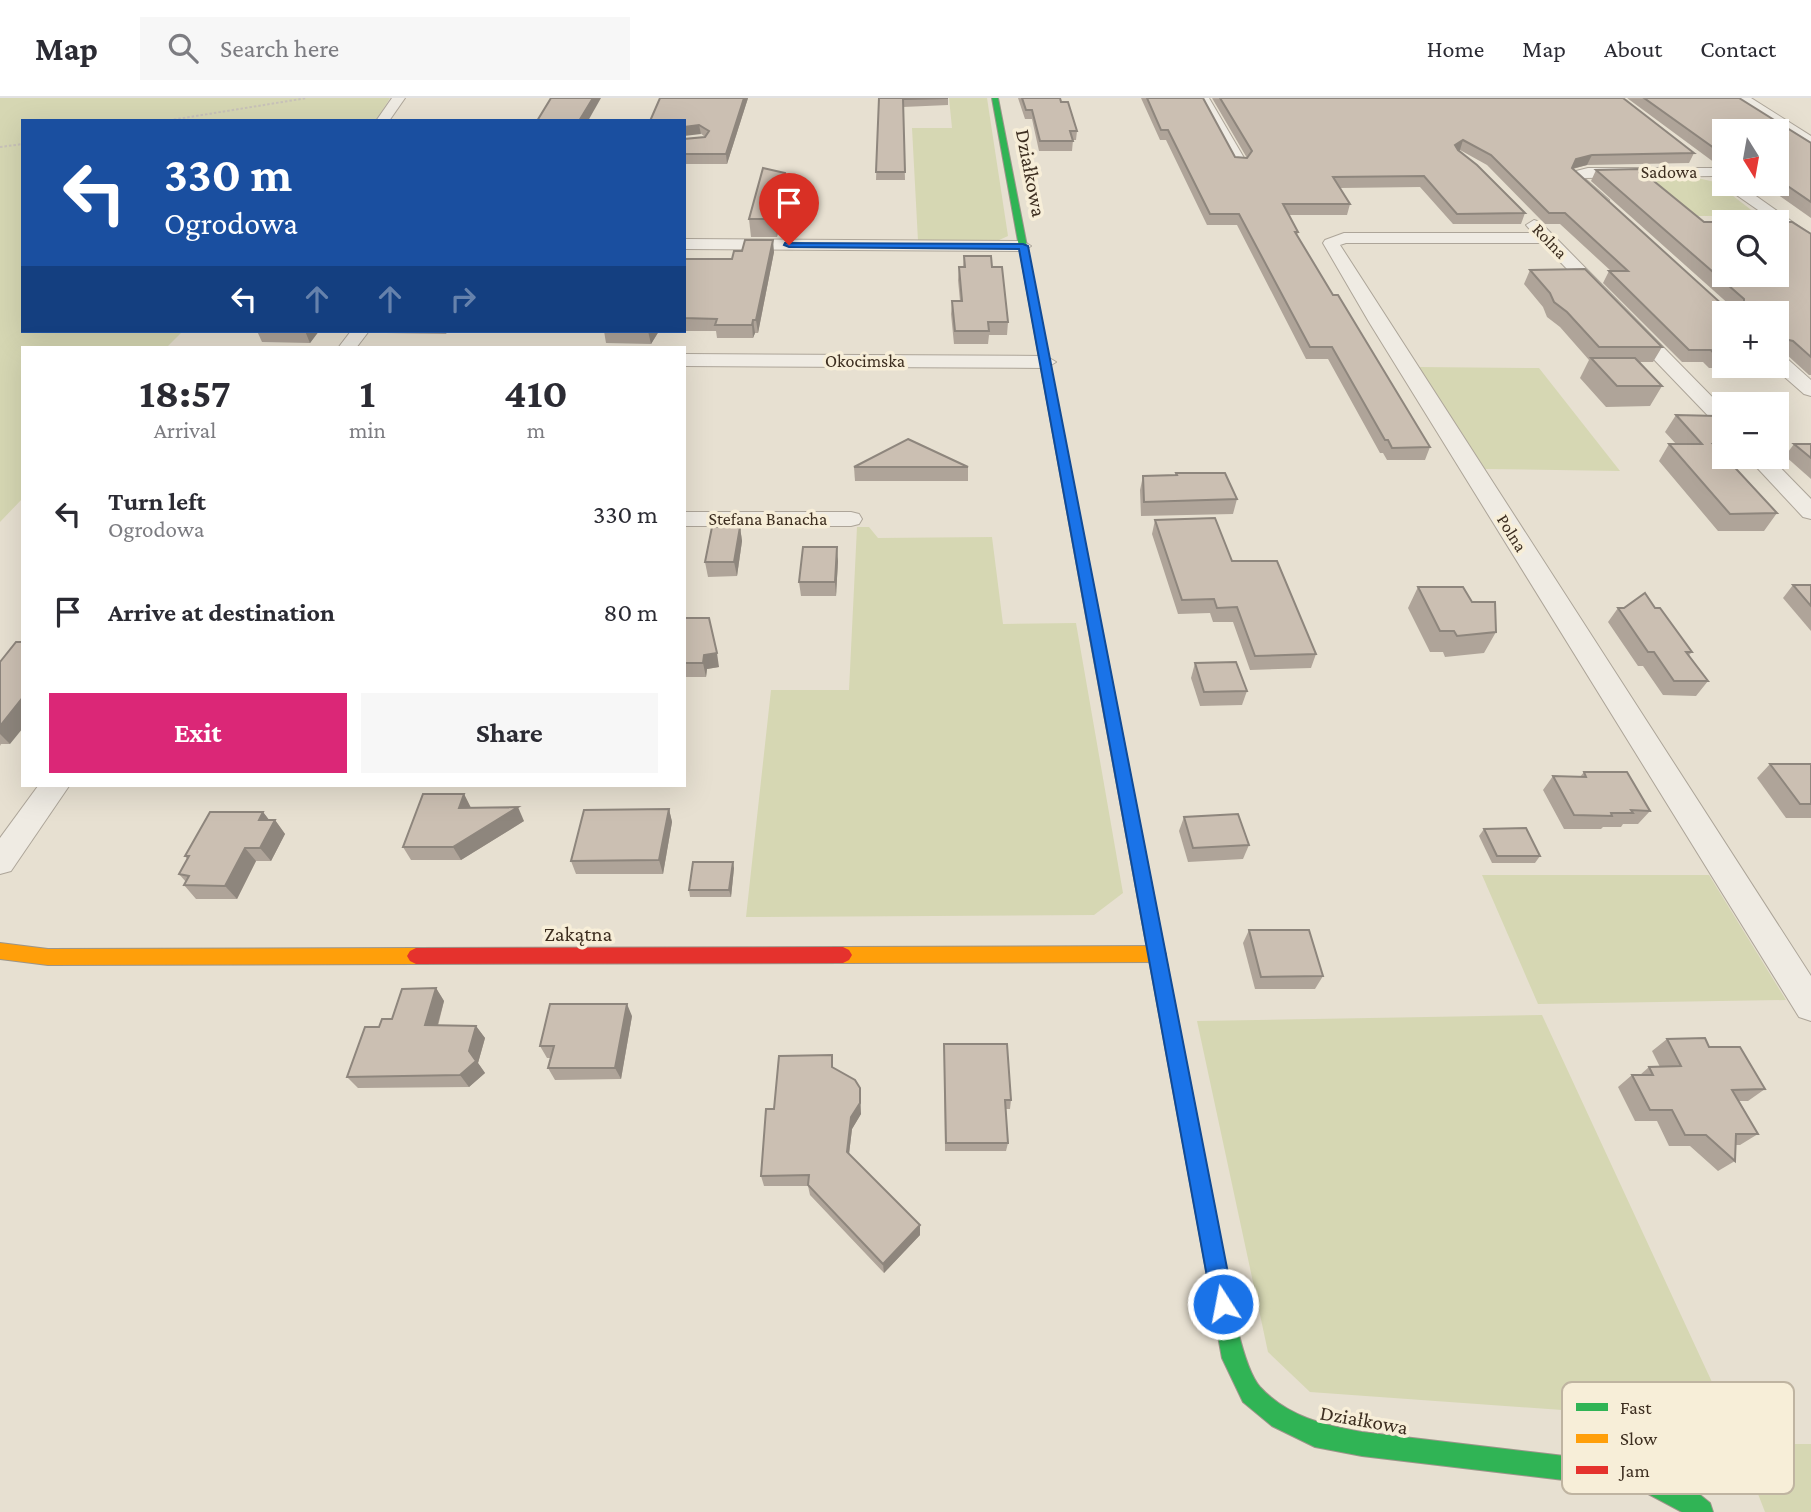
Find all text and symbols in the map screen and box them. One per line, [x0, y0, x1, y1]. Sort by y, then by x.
search box [140, 17, 630, 80]
icon: search [164, 29, 202, 67]
text: Map [35, 30, 98, 67]
text: Search here [220, 34, 339, 63]
text: Home [1427, 35, 1484, 62]
text: Map [1522, 35, 1566, 62]
text: About [1604, 35, 1662, 62]
text: Contact [1700, 35, 1776, 62]
north arrow [1712, 119, 1788, 196]
map controls [1712, 119, 1789, 469]
street label: Działkowa [1011, 127, 1051, 219]
icon: left [49, 147, 140, 238]
text: 330 m [164, 147, 292, 202]
street label: Sadowa [1641, 162, 1697, 182]
pin [759, 173, 819, 245]
icon: arrive [770, 184, 808, 222]
text: Ogrodowa [164, 205, 298, 241]
button: search [1712, 210, 1789, 287]
street label: Rolna [1528, 219, 1572, 263]
icon: left [225, 280, 263, 318]
icon: ahead [298, 280, 336, 318]
icon: ahead [371, 280, 409, 318]
icon: right [444, 280, 482, 318]
button: + [1712, 301, 1789, 378]
street label: Okocimska [825, 351, 905, 371]
text: 18:57 [139, 369, 231, 416]
text: 1 [360, 369, 375, 416]
text: 410 [504, 369, 568, 416]
button: − [1712, 392, 1789, 469]
text: Arrival [154, 417, 216, 443]
text: min [349, 417, 386, 443]
text: m [527, 417, 545, 443]
text: Turn left [108, 487, 206, 516]
icon: left [49, 495, 87, 533]
text: 330 m [593, 500, 658, 529]
street label: Stefana Banacha [709, 509, 827, 529]
street label: Polna [1493, 511, 1531, 555]
text: Ogrodowa [108, 516, 204, 542]
icon: arrive [49, 593, 87, 631]
text: Arrive at destination [108, 598, 335, 627]
text: 80 m [604, 598, 658, 627]
button: Exit [49, 693, 347, 773]
button: Share [361, 693, 658, 773]
street label: Zakątna [544, 922, 612, 946]
position arrow [1186, 1267, 1260, 1341]
legend [1562, 1382, 1794, 1494]
text: Fast [1620, 1397, 1652, 1418]
street label: Działkowa [1318, 1400, 1410, 1440]
text: Slow [1620, 1428, 1657, 1449]
text: Jam [1618, 1460, 1650, 1481]

